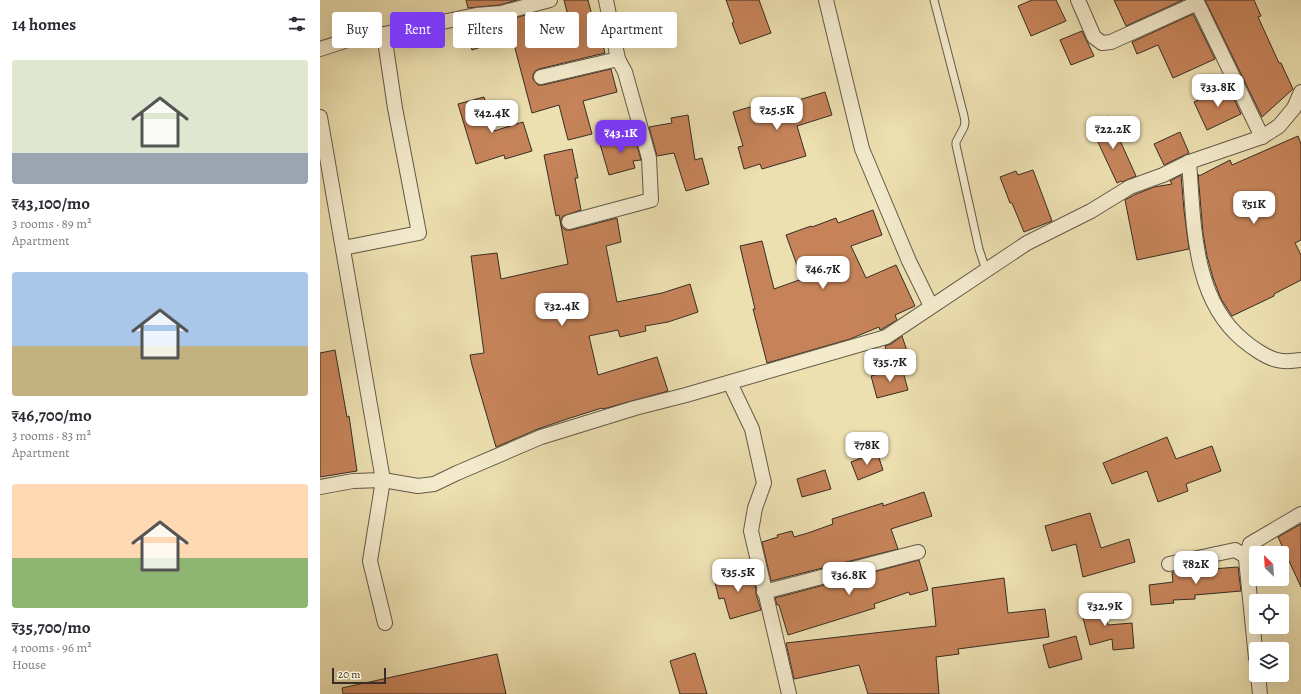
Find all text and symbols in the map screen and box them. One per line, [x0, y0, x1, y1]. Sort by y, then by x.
chip: Buy [332, 12, 382, 48]
chip: Rent [390, 12, 445, 48]
chip: Filters [453, 12, 517, 48]
chip: New [525, 12, 579, 48]
chip: Apartment [587, 12, 677, 48]
text: 14 homes [12, 13, 76, 36]
icon: filters [286, 13, 308, 35]
pin: ₹33.8K [1185, 74, 1251, 108]
text: ₹33.8K [1201, 78, 1235, 95]
icon: home [124, 86, 196, 158]
pin: ₹25.5K [744, 97, 810, 131]
pin: ₹42.4K [459, 100, 525, 134]
text: ₹25.5K [760, 101, 794, 118]
text: ₹42.4K [474, 104, 510, 121]
pin: ₹22.2K [1080, 116, 1146, 150]
pin: ₹43.1K [588, 120, 654, 154]
text: ₹22.2K [1095, 120, 1131, 137]
text: ₹43.1K [604, 124, 638, 141]
pin: ₹51K [1230, 191, 1278, 225]
text: ₹43,100/mo [12, 192, 90, 215]
text: ₹51K [1242, 195, 1266, 212]
text: 3 rooms · 89 m² [12, 215, 91, 232]
text: Apartment [12, 232, 70, 249]
pin: ₹46.7K [790, 256, 856, 290]
text: ₹46.7K [806, 260, 840, 277]
pin: ₹32.4K [529, 293, 595, 327]
text: ₹32.4K [545, 297, 579, 314]
icon: home [124, 298, 196, 370]
pin: ₹35.7K [857, 349, 923, 383]
text: ₹35.7K [873, 353, 907, 370]
text: ₹46,700/mo [12, 404, 92, 427]
text: 3 rooms · 83 m² [12, 427, 91, 444]
pin: ₹78K [843, 432, 891, 466]
text: ₹78K [854, 436, 880, 453]
text: Apartment [12, 444, 70, 461]
icon: home [124, 510, 196, 582]
north arrow [1249, 546, 1289, 586]
map controls [1249, 546, 1289, 682]
pin: ₹82K [1172, 551, 1220, 585]
text: ₹82K [1183, 555, 1209, 572]
pin: ₹35.5K [705, 559, 771, 593]
pin: ₹36.8K [816, 562, 882, 596]
text: ₹35.5K [721, 563, 755, 580]
text: ₹36.8K [832, 566, 866, 583]
pin: ₹32.9K [1072, 593, 1138, 627]
button: locate [1249, 594, 1289, 634]
text: ₹32.9K [1088, 597, 1122, 614]
text: ₹35,700/mo [12, 616, 90, 639]
text: 4 rooms · 96 m² [12, 639, 92, 656]
button: layers [1249, 642, 1289, 682]
text: House [12, 656, 46, 673]
scale bar [332, 666, 386, 685]
text: 20 m [338, 667, 360, 682]

